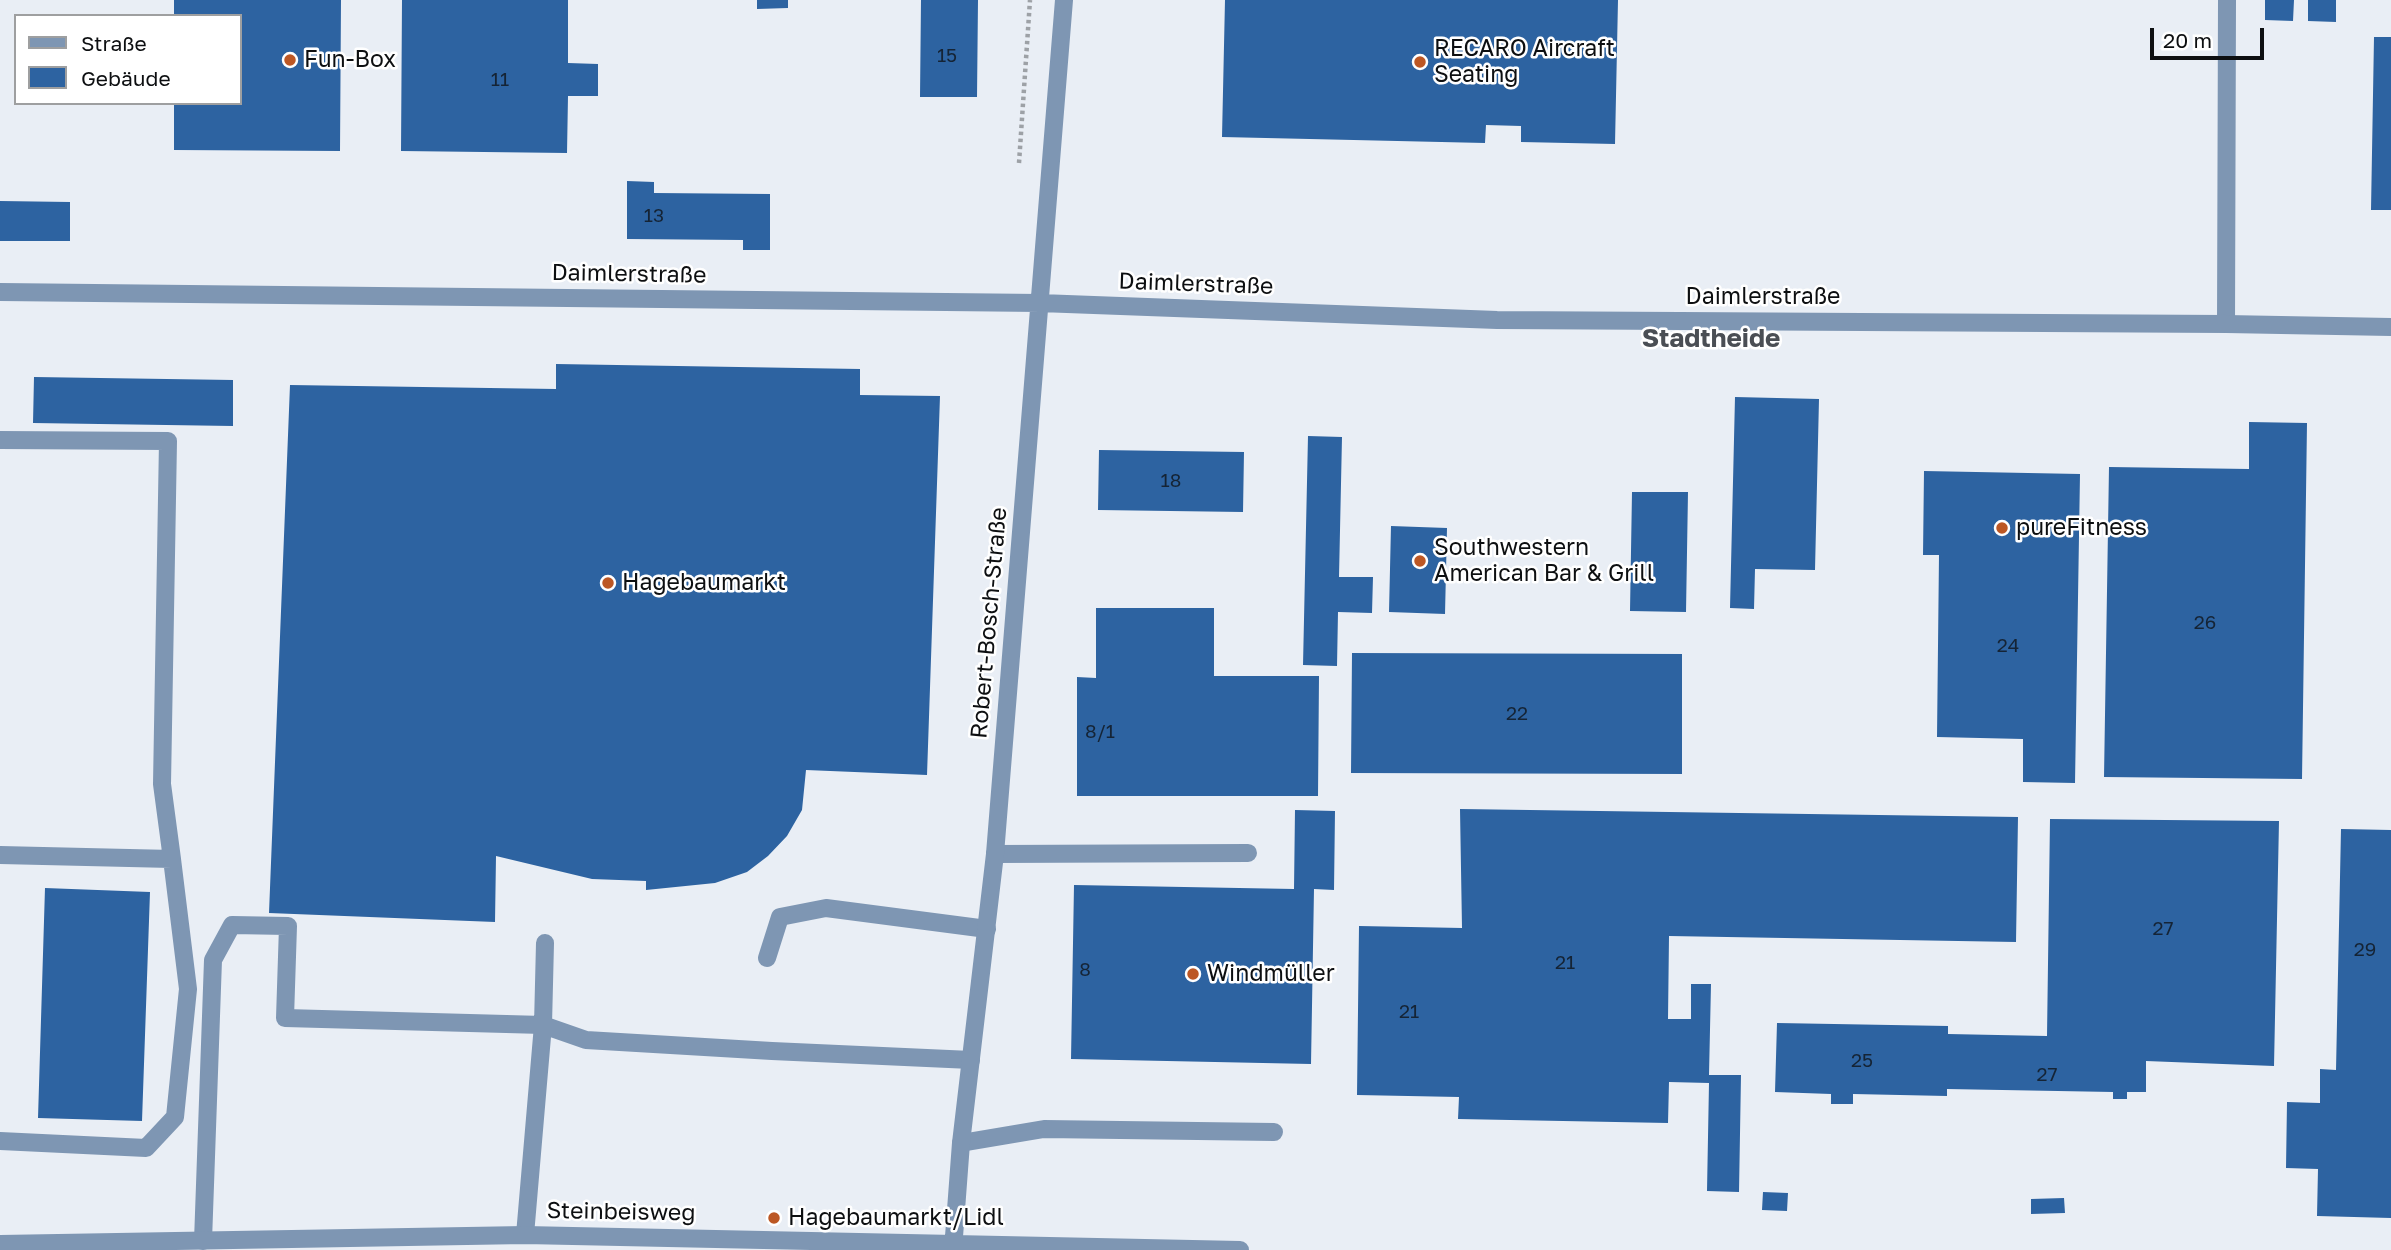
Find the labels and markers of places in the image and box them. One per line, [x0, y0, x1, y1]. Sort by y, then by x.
place label: RECARO Aircraft Seating [1434, 35, 1615, 89]
place label: Fun-Box [304, 46, 396, 74]
marker: Fun-Box [282, 52, 298, 68]
marker: RECARO Aircraft Seating [1412, 54, 1428, 70]
place label: pureFitness [2016, 514, 2147, 542]
marker: pureFitness [1994, 520, 2010, 536]
place label: Southwestern American Bar & Grill [1434, 534, 1654, 588]
marker: Southwestern American Bar & Grill [1412, 553, 1428, 569]
place label: Hagebaumarkt [622, 569, 786, 597]
marker: Hagebaumarkt [600, 575, 616, 591]
place label: Windmüller [1207, 960, 1335, 988]
marker: Windmüller [1185, 966, 1201, 982]
place label: Hagebaumarkt/Lidl [788, 1204, 1004, 1232]
marker: Hagebaumarkt/Lidl [766, 1210, 782, 1226]

